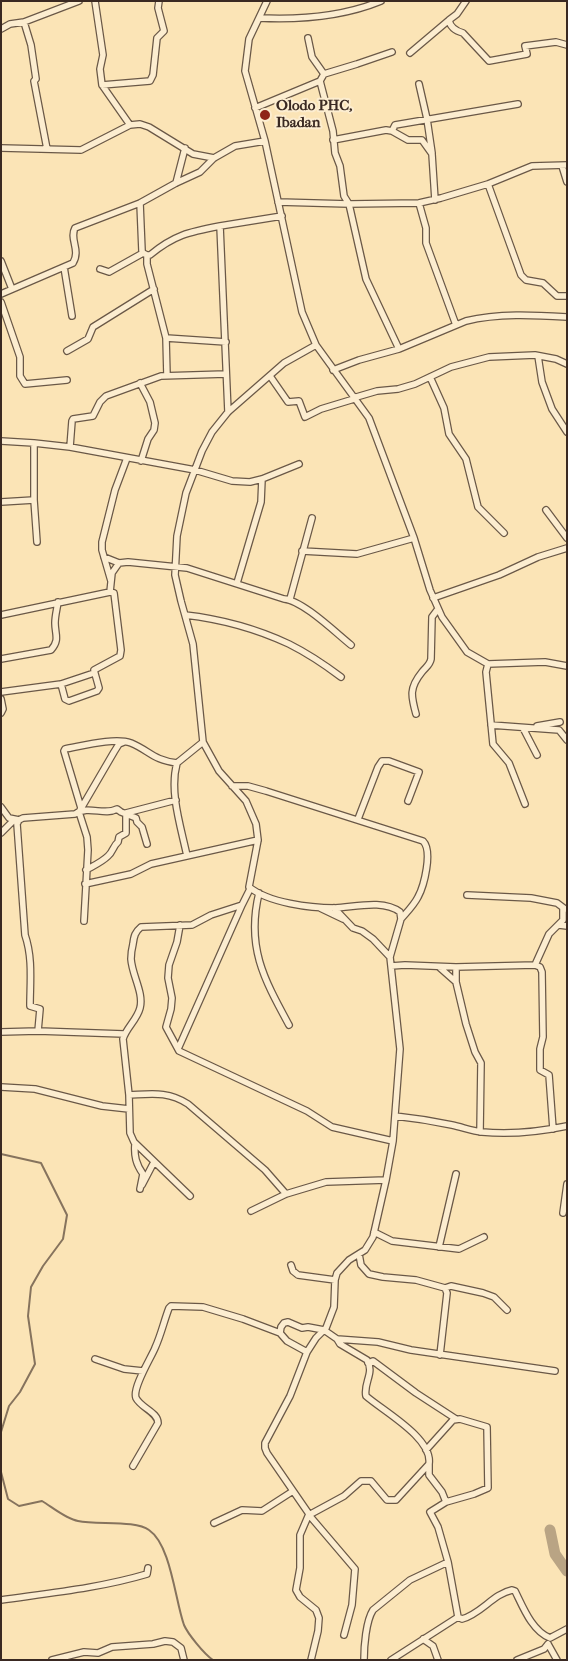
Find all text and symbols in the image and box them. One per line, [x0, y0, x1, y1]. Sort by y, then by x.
place label: Olodo PHC, Ibadan [276, 97, 352, 132]
marker: Olodo PHC, Ibadan [258, 108, 272, 122]

